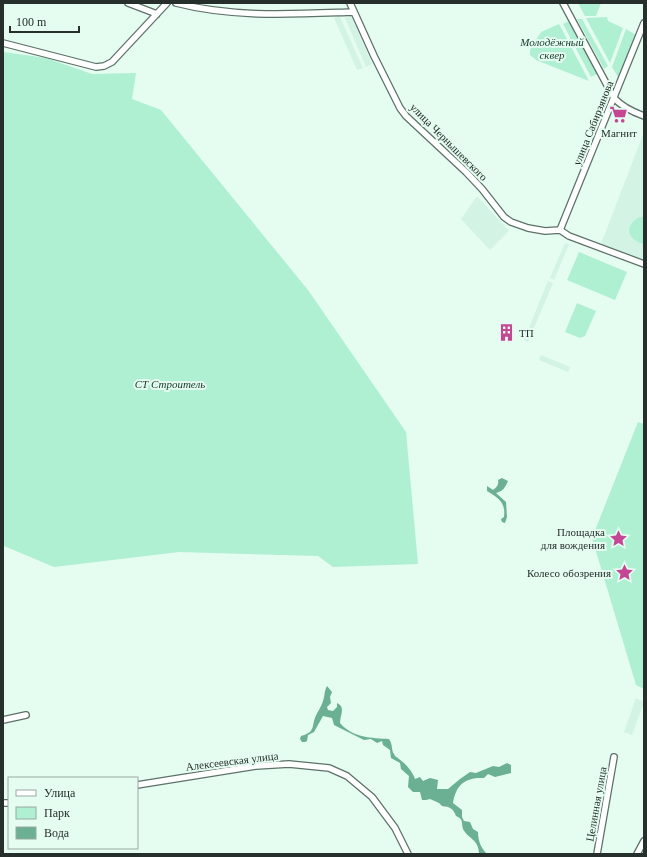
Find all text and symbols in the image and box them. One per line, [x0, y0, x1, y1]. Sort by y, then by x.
scale bar [10, 8, 79, 34]
text: 100 m [16, 15, 47, 29]
park label: Молодёжный сквер [519, 36, 584, 61]
street label: улица Сабирзянова [571, 79, 615, 167]
street label: улица Чернышевского [408, 101, 490, 183]
supermarket icon: Магнит [609, 105, 629, 125]
place label: Магнит [601, 127, 637, 139]
building icon: ТП [496, 323, 516, 343]
place label: ТП [519, 327, 534, 339]
park label: СТ Строитель [135, 378, 205, 390]
place label: Площадка для вождения [541, 526, 605, 551]
place icon: Площадка для вождения [608, 528, 628, 548]
place icon: Колесо обозрения [614, 563, 634, 583]
place label: Колесо обозрения [527, 567, 611, 579]
street label: Алексеевская улица [185, 749, 279, 773]
street label: Целинная улица [584, 766, 609, 842]
legend [8, 777, 138, 849]
text: Улица [44, 786, 76, 800]
text: Парк [44, 806, 70, 820]
text: Вода [44, 826, 70, 840]

